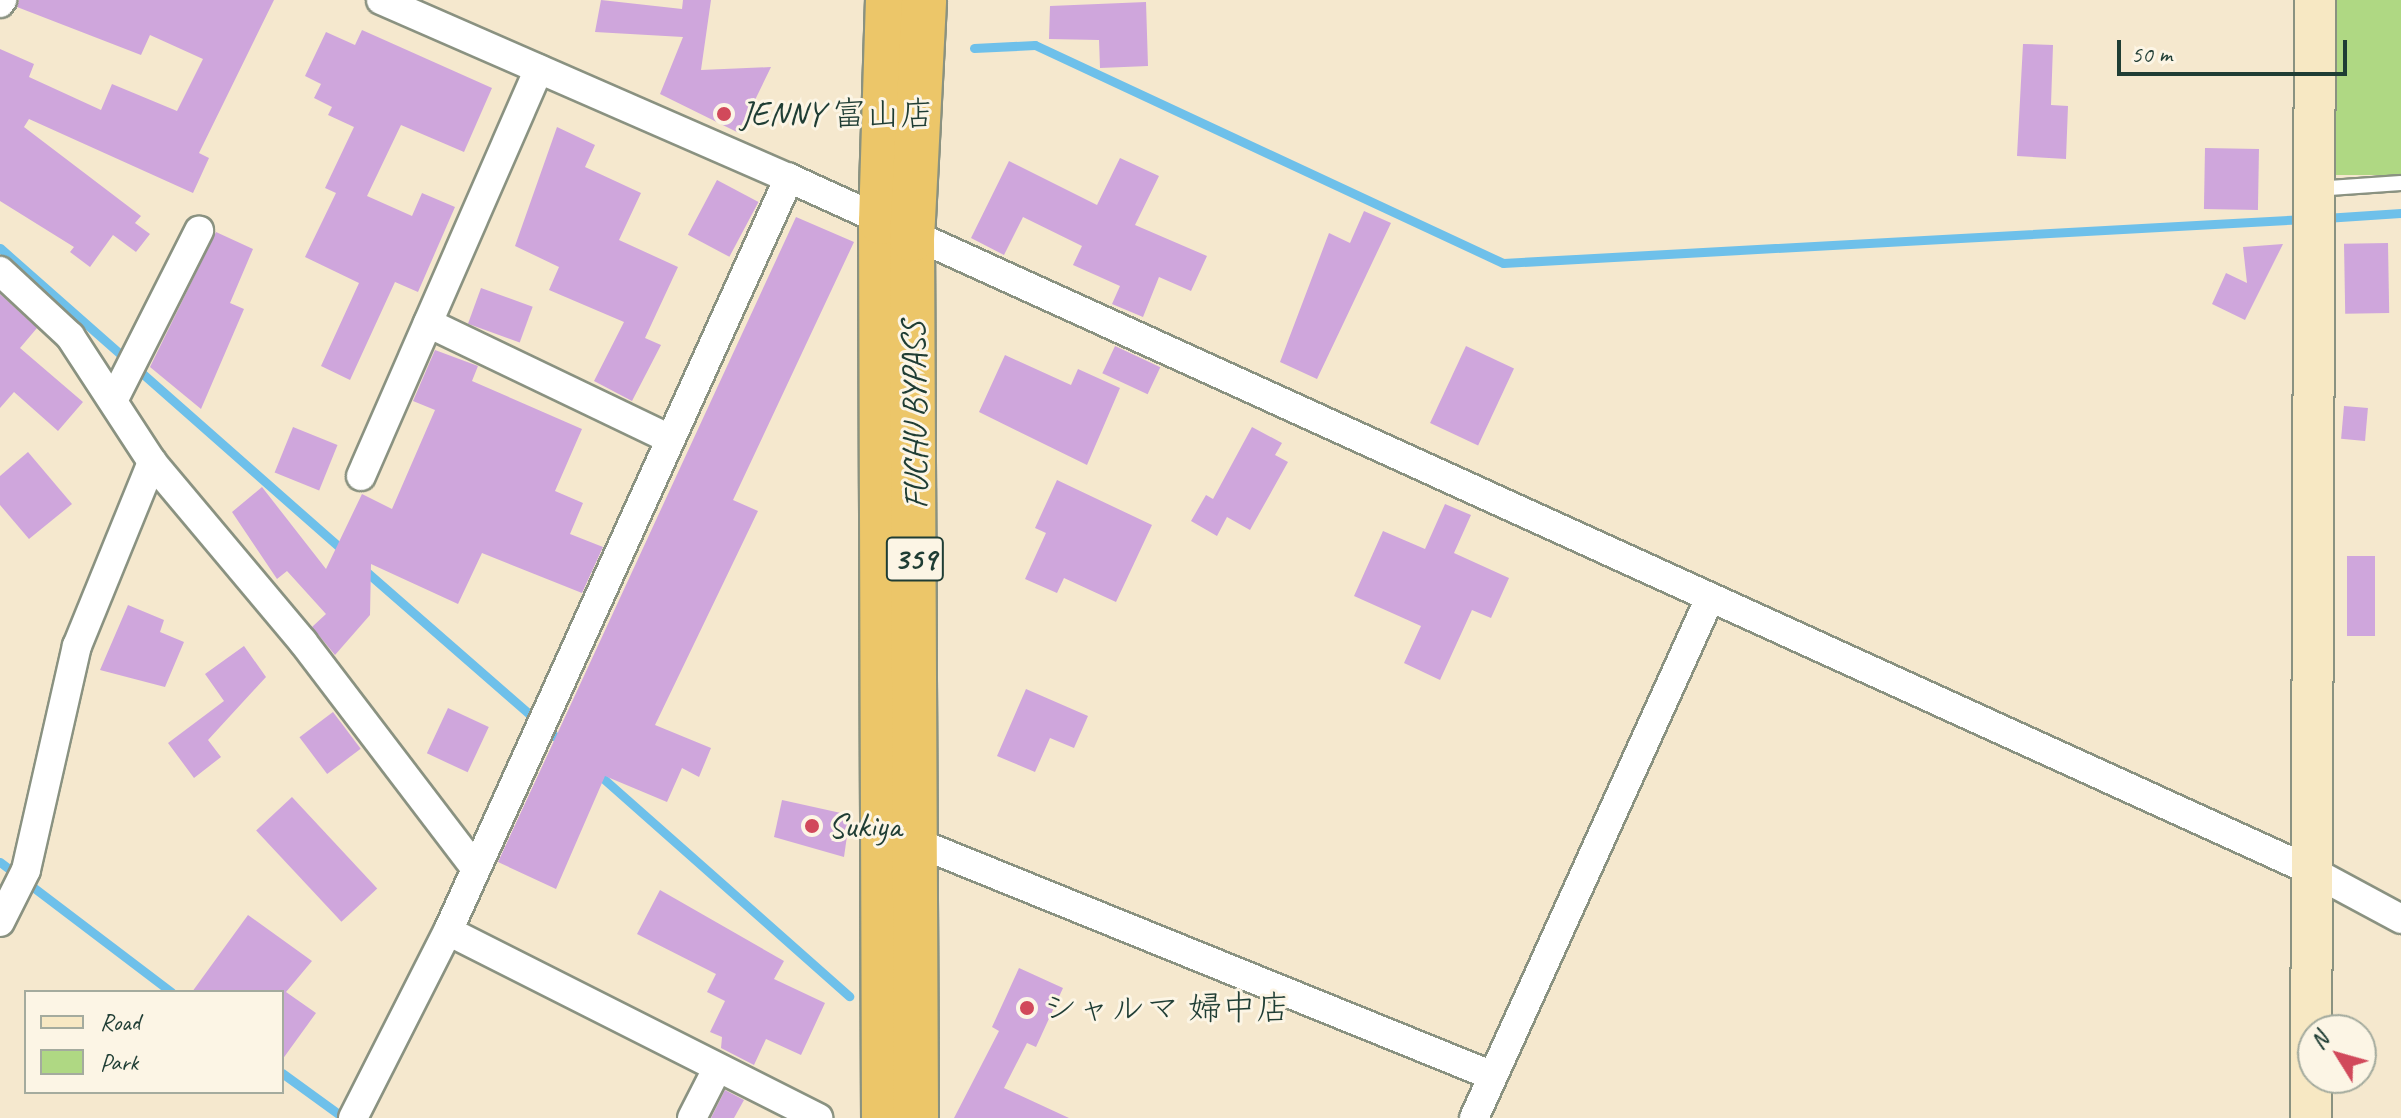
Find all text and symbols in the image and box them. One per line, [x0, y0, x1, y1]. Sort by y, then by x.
scale bar [2121, 24, 2351, 74]
text: 50 m [2131, 39, 2172, 69]
place label: JENNY 富山店 [740, 94, 934, 134]
marker: JENNY 富山店 [715, 105, 733, 123]
street label: FUCHU BYPASS [892, 321, 936, 509]
road number: 359 [885, 531, 945, 587]
place label: Sukiya [828, 806, 901, 846]
marker: Sukiya [803, 817, 821, 835]
place label: シャルマ 婦中店 [1043, 988, 1289, 1028]
legend [24, 990, 284, 1094]
marker: シャルマ 婦中店 [1018, 999, 1036, 1017]
text: Road [100, 1007, 140, 1037]
north arrow [2297, 1014, 2377, 1094]
text: N [2304, 1027, 2335, 1055]
text: Park [100, 1047, 138, 1077]

